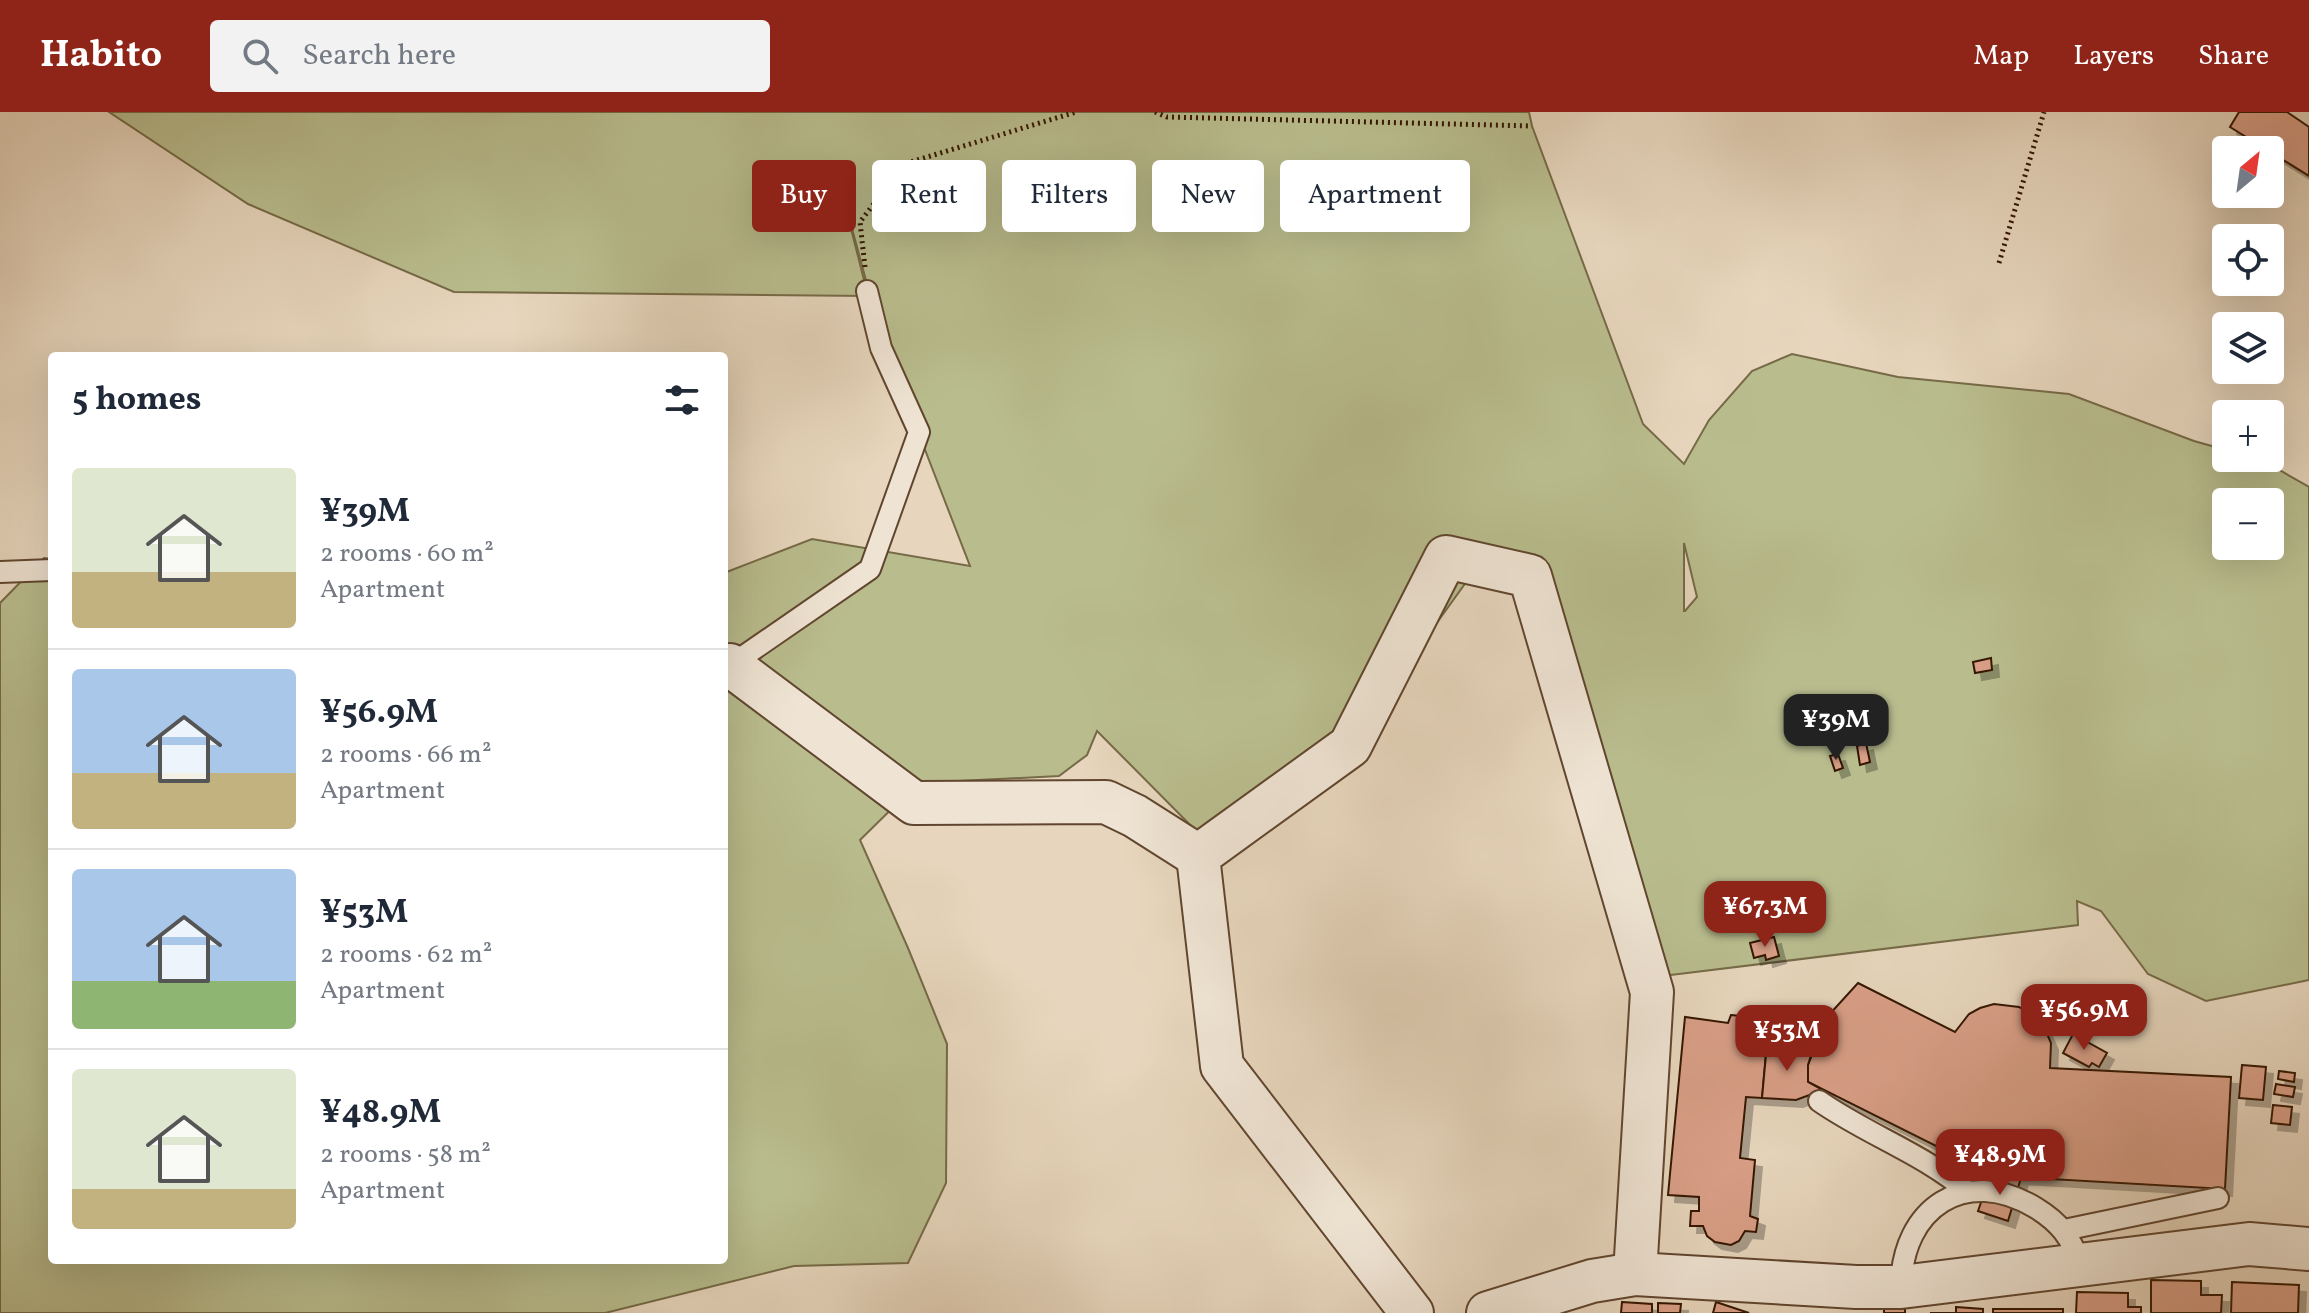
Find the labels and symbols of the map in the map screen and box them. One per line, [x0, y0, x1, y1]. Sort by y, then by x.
north arrow [2212, 136, 2284, 208]
pin: ¥39M [1789, 694, 1883, 762]
pin: ¥67.3M [1700, 881, 1830, 949]
pin: ¥56.9M [2019, 984, 2149, 1052]
pin: ¥53M [1740, 1005, 1834, 1073]
pin: ¥48.9M [1935, 1129, 2065, 1197]

